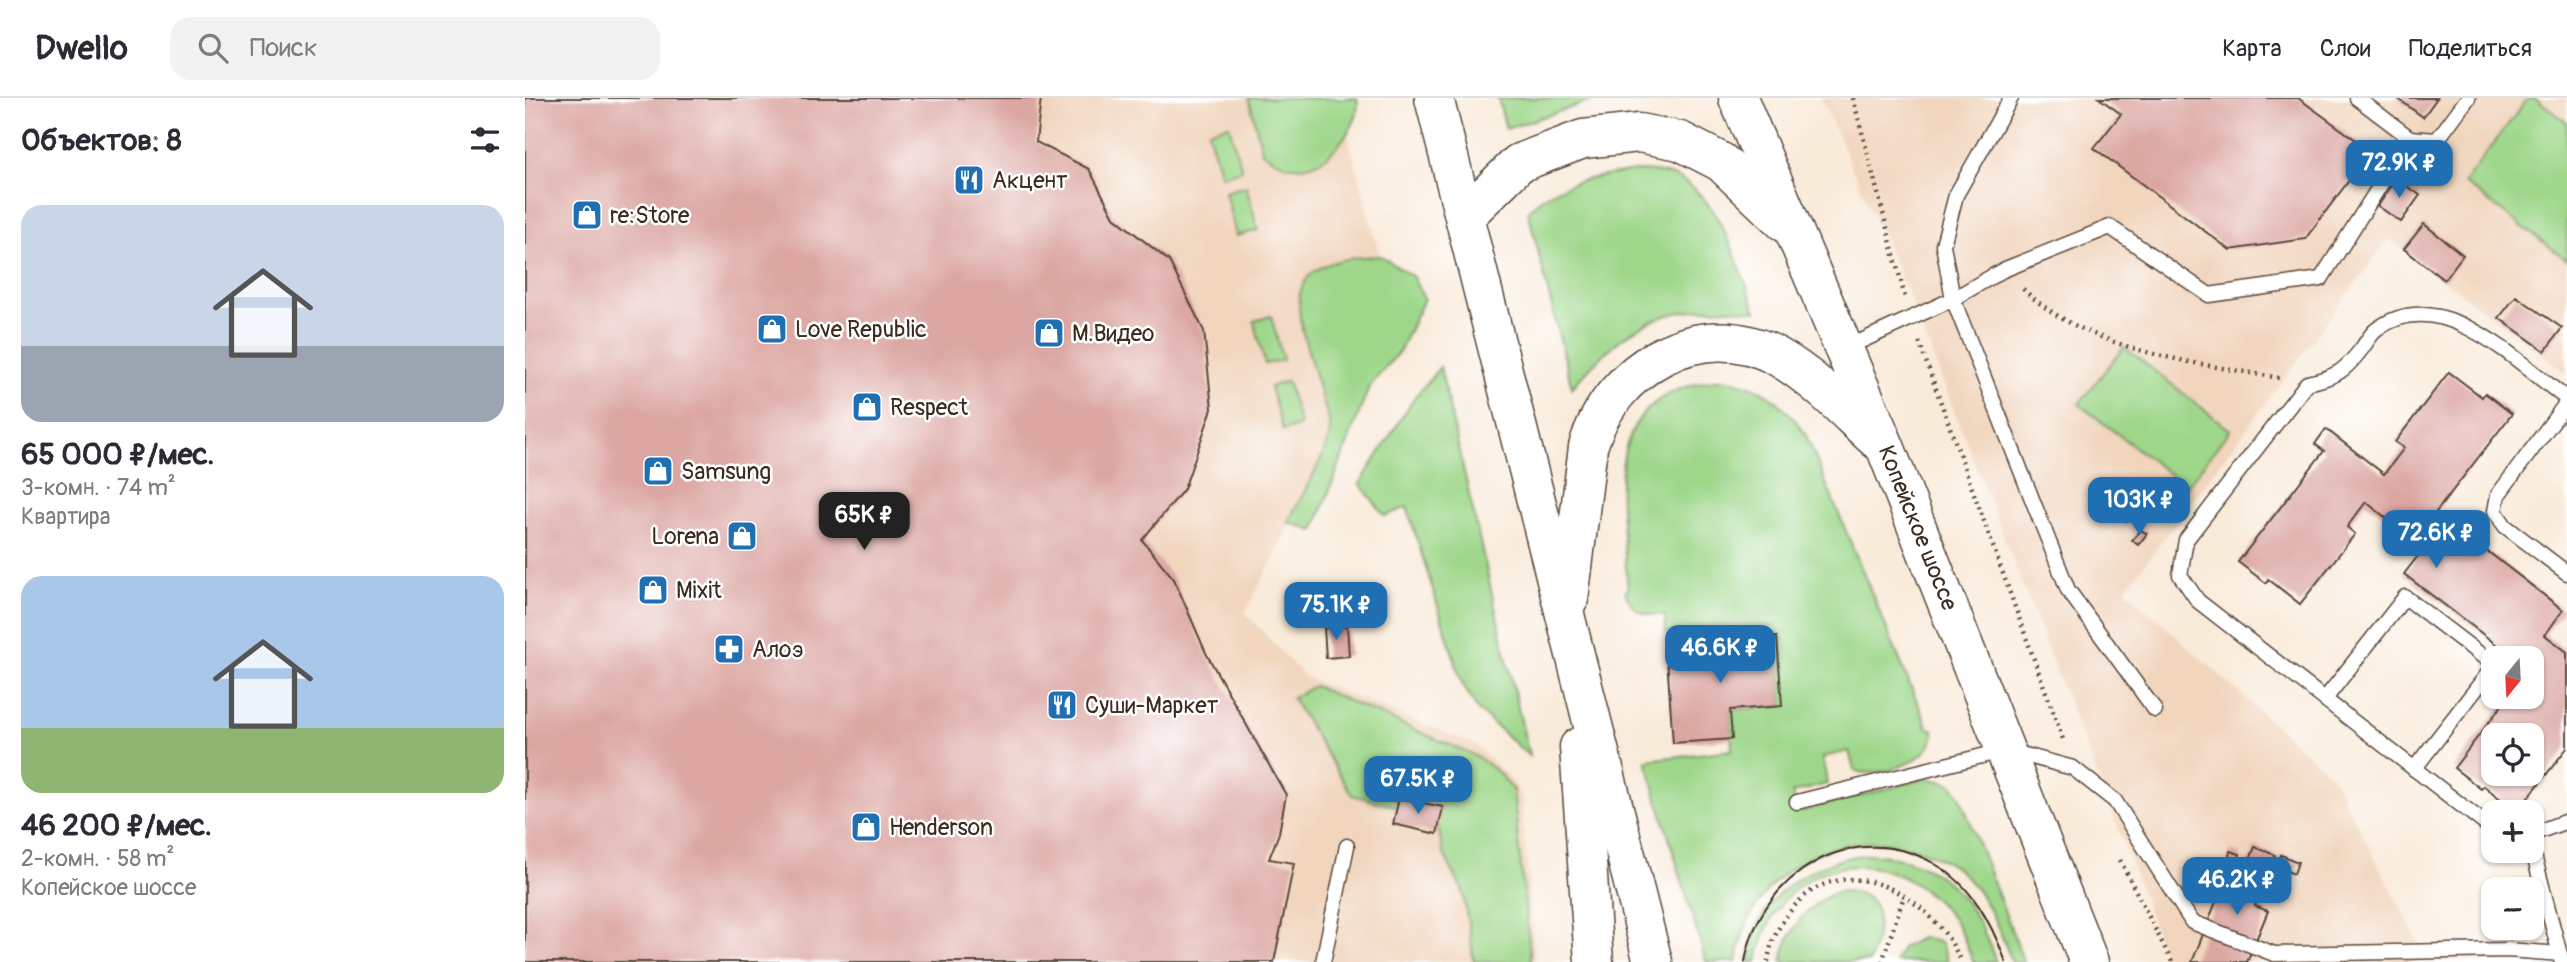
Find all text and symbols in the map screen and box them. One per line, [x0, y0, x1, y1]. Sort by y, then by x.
search box [170, 17, 660, 80]
text: Dwello [35, 28, 128, 69]
icon: search [194, 29, 232, 67]
text: Поиск [250, 32, 317, 64]
text: Карта [2222, 34, 2282, 63]
text: Слои [2320, 34, 2371, 63]
text: Поделиться [2409, 34, 2532, 63]
icon: filters [466, 121, 504, 159]
text: Объектов: 8 [21, 122, 182, 159]
pin: 72.9K ₽ [2334, 140, 2464, 200]
text: 72.9K ₽ [2362, 148, 2436, 177]
restaurant icon: Акцент [952, 163, 986, 197]
place label: Акцент [992, 166, 1068, 195]
shop icon: re:Store [570, 198, 604, 232]
place label: re:Store [610, 201, 690, 230]
icon: home [200, 250, 326, 376]
shop icon: Love Republic [755, 312, 789, 346]
place label: Love Republic [795, 315, 927, 344]
shop icon: М.Видео [1032, 316, 1066, 350]
place label: М.Видео [1072, 319, 1154, 348]
shop icon: Respect [850, 390, 884, 424]
place label: Respect [890, 393, 969, 422]
text: 65 000 ₽/мес. [21, 436, 214, 473]
street label: Копейское шоссе [1872, 441, 1965, 615]
shop icon: Samsung [641, 454, 675, 488]
place label: Samsung [681, 457, 771, 486]
text: 3-комн. · 74 m² [21, 473, 176, 502]
pin: 103K ₽ [2082, 478, 2196, 537]
text: 103K ₽ [2104, 485, 2174, 514]
pin: 65K ₽ [815, 492, 913, 552]
text: 65K ₽ [835, 500, 893, 529]
text: Квартира [21, 502, 110, 531]
pin: 72.6K ₽ [2371, 510, 2501, 570]
text: 72.6K ₽ [2398, 518, 2474, 547]
shop icon: Lorena [725, 519, 759, 553]
place label: Lorena [651, 522, 719, 551]
shop icon: Mixit [636, 573, 670, 607]
place label: Mixit [676, 576, 722, 605]
pin: 75.1K ₽ [1271, 582, 1401, 642]
text: 75.1K ₽ [1300, 590, 1372, 619]
icon: home [200, 621, 326, 747]
pin: 46.6K ₽ [1655, 626, 1785, 685]
pharmacy icon: Алоэ [712, 632, 746, 666]
text: 46.6K ₽ [1681, 633, 1759, 662]
place label: Алоэ [752, 635, 804, 664]
north arrow [2481, 646, 2545, 709]
map controls [2481, 646, 2544, 940]
restaurant icon: Суши-Маркет [1045, 688, 1079, 722]
place label: Суши-Маркет [1085, 691, 1219, 720]
button: locate [2481, 723, 2544, 786]
pin: 67.5K ₽ [1353, 756, 1483, 816]
text: 67.5K ₽ [1380, 764, 1456, 793]
button: + [2481, 800, 2544, 863]
text: 46 200 ₽/мес. [21, 807, 212, 844]
shop icon: Henderson [849, 810, 883, 844]
place label: Henderson [889, 813, 993, 842]
text: 2-комн. · 58 m² [21, 844, 174, 873]
pin: 46.2K ₽ [2172, 858, 2302, 917]
text: 46.2K ₽ [2198, 865, 2276, 894]
text: Копейское шоссе [21, 873, 196, 902]
button: − [2481, 877, 2544, 940]

